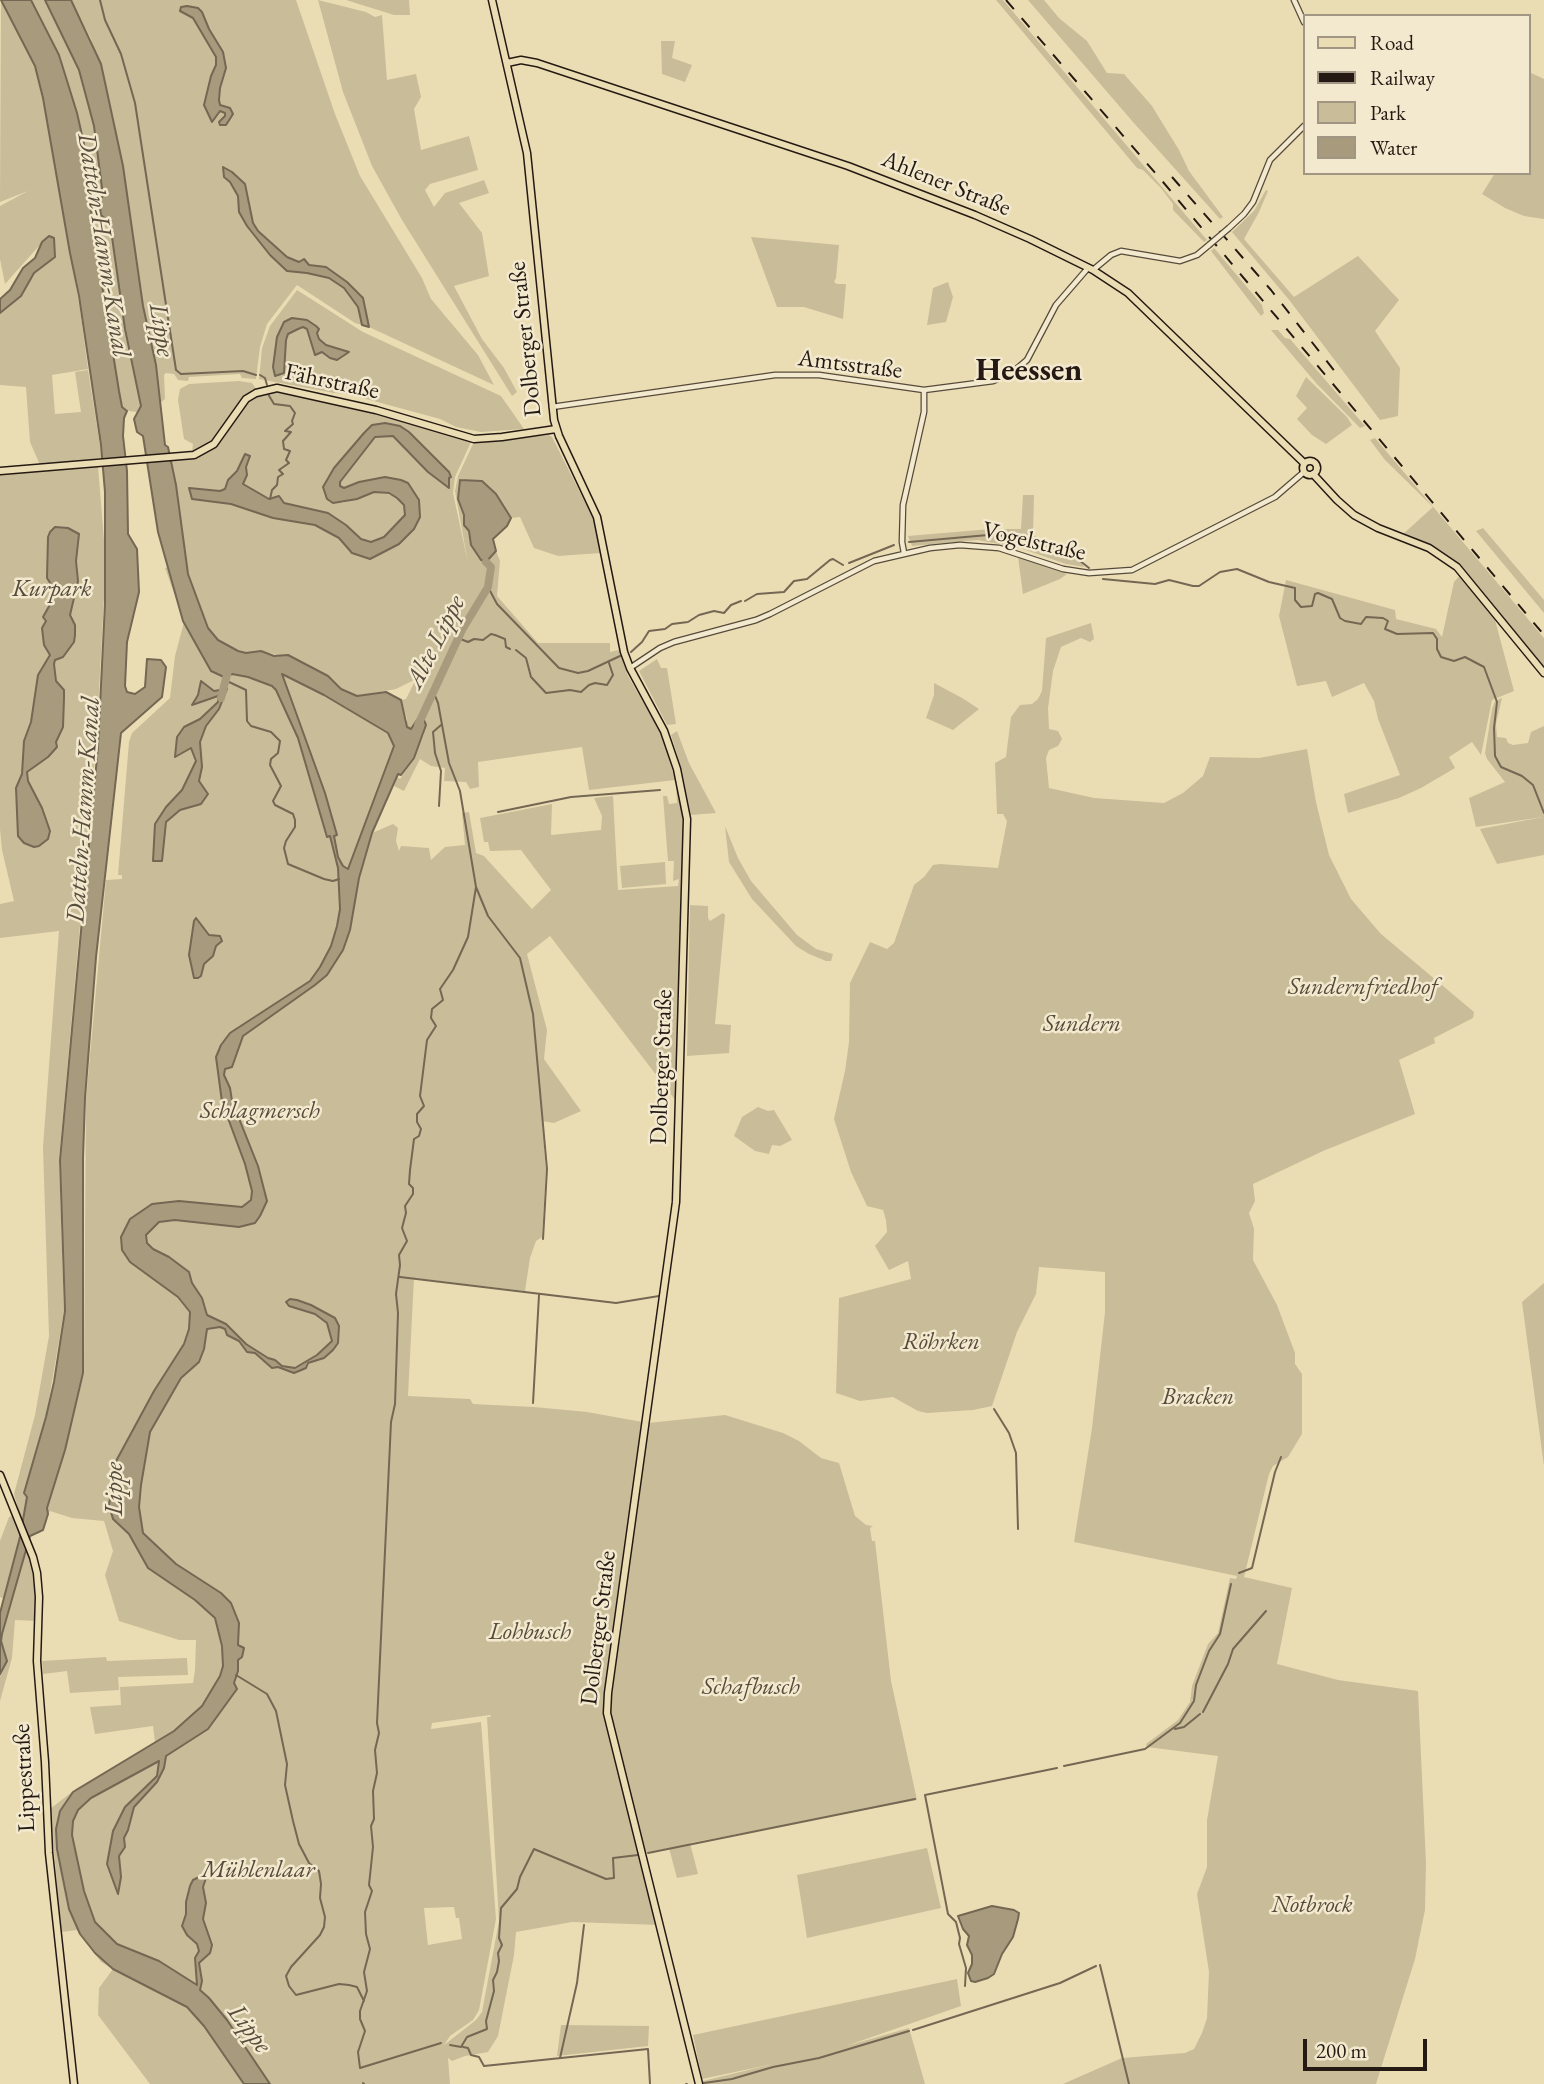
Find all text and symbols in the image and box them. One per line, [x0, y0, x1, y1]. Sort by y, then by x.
legend [1302, 14, 1530, 175]
text: Road [1370, 29, 1414, 56]
text: Railway [1370, 64, 1435, 91]
text: Park [1370, 99, 1406, 126]
water label: Datteln-Hamm-Kanal [70, 131, 136, 359]
text: Water [1370, 134, 1417, 161]
street label: Ahlener Straße [877, 145, 1015, 223]
street label: Dolberger Straße [504, 260, 548, 418]
water label: Lippe [141, 301, 181, 359]
street label: Amtsstraße [796, 344, 904, 386]
district label: Heessen [976, 352, 1082, 390]
street label: Fährstraße [282, 358, 382, 406]
street label: Vogelstraße [979, 516, 1089, 568]
park label: Kurpark [12, 575, 92, 603]
water label: Alte Lippe [399, 590, 473, 694]
water label: Datteln-Hamm-Kanal [61, 696, 107, 924]
park label: Sundernfriedhof [1288, 973, 1438, 1001]
street label: Dolberger Straße [645, 989, 679, 1145]
park label: Sundern [1043, 1010, 1121, 1038]
park label: Schlagmersch [200, 1097, 320, 1125]
park label: Röhrken [902, 1328, 980, 1356]
park label: Bracken [1162, 1383, 1234, 1411]
water label: Lippe [99, 1462, 131, 1516]
street label: Dolberger Straße [575, 1549, 623, 1707]
park label: Lohbusch [489, 1618, 571, 1646]
park label: Schafbusch [702, 1673, 800, 1701]
street label: Lippestraße [8, 1723, 42, 1833]
park label: Mühlenlaar [201, 1856, 315, 1884]
park label: Notbrock [1271, 1891, 1353, 1919]
water label: Lippe [220, 1998, 278, 2060]
scale bar [1306, 2024, 1430, 2068]
text: 200 m [1316, 2037, 1367, 2064]

